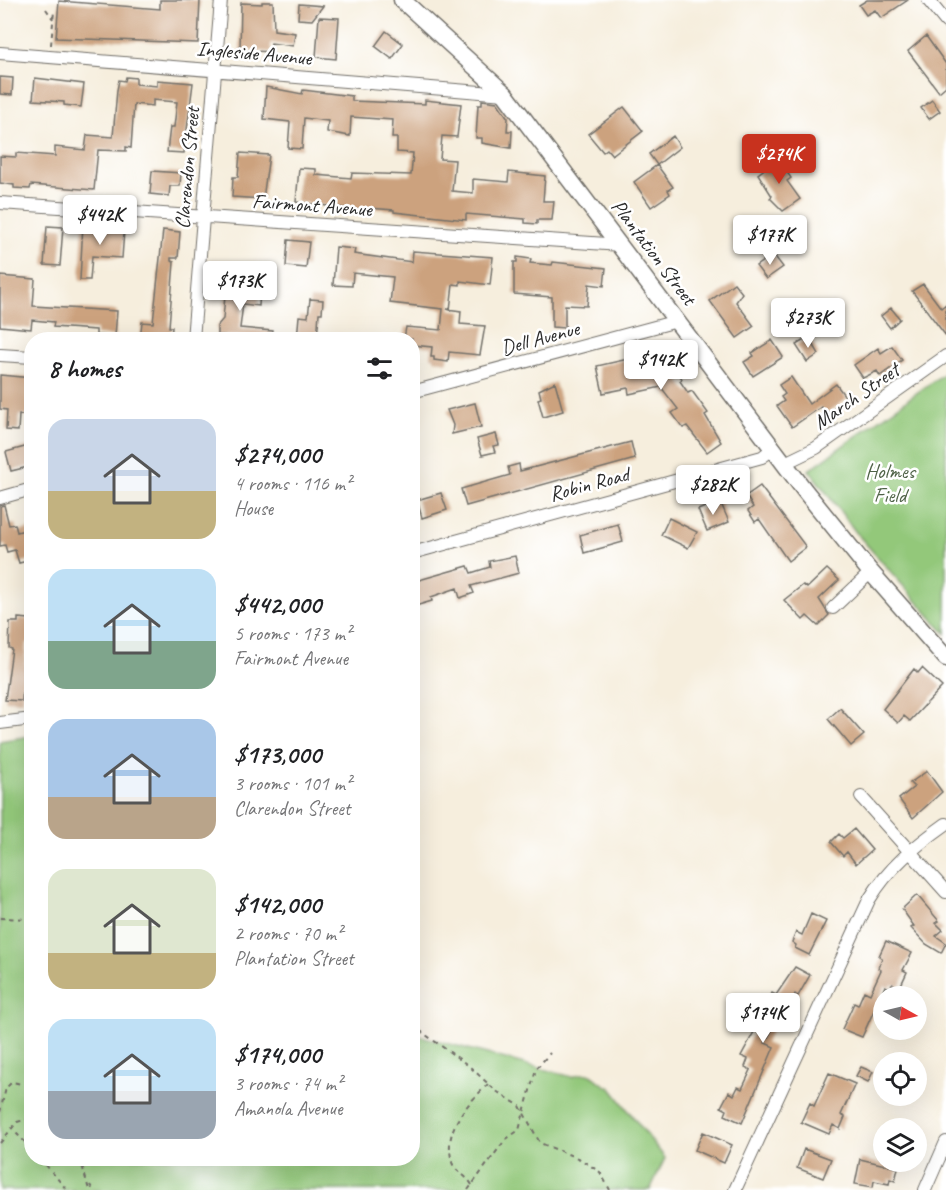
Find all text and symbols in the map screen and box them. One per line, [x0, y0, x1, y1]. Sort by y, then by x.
street label: Ingleside Avenue [196, 35, 314, 71]
street label: Clarendon Street [169, 104, 205, 230]
pin: $274K [737, 134, 821, 185]
text: $274K [756, 141, 802, 166]
street label: Fairmont Avenue [251, 188, 374, 222]
street label: Plantation Street [606, 194, 703, 312]
pin: $442K [58, 195, 142, 246]
text: $442K [77, 202, 123, 227]
pin: $177K [728, 215, 812, 266]
text: $177K [747, 222, 793, 247]
pin: $173K [198, 261, 282, 312]
text: $173K [217, 268, 263, 293]
pin: $273K [766, 298, 850, 349]
text: $273K [785, 305, 831, 330]
street label: Dell Avenue [498, 315, 584, 361]
pin: $142K [619, 340, 703, 391]
text: $142K [638, 347, 684, 372]
text: 8 homes [48, 352, 121, 385]
icon: filters [363, 352, 396, 385]
street label: March Street [808, 355, 907, 435]
text: $274,000 [234, 438, 321, 471]
icon: home [96, 443, 168, 515]
park label: Holmes Field [865, 458, 917, 508]
street label: Robin Road [546, 460, 634, 507]
pin: $282K [671, 465, 755, 516]
text: 4 rooms · 116 m² [234, 471, 351, 496]
text: $282K [690, 472, 736, 497]
text: House [234, 496, 273, 521]
text: $442,000 [234, 588, 321, 621]
icon: home [96, 593, 168, 665]
text: 5 rooms · 173 m² [234, 621, 351, 646]
text: Fairmont Avenue [234, 646, 348, 671]
text: $173,000 [234, 738, 321, 771]
icon: home [96, 743, 168, 815]
text: 3 rooms · 101 m² [234, 771, 351, 796]
text: Clarendon Street [234, 796, 350, 821]
text: $142,000 [234, 888, 321, 921]
icon: home [96, 893, 168, 965]
text: 2 rooms · 70 m² [234, 921, 342, 946]
text: Plantation Street [234, 946, 354, 971]
north arrow [873, 986, 927, 1040]
map controls [873, 986, 927, 1172]
pin: $174K [721, 993, 805, 1044]
text: $174K [740, 1000, 786, 1025]
text: $174,000 [234, 1038, 321, 1071]
icon: home [96, 1043, 168, 1115]
button: locate [873, 1052, 927, 1106]
text: 3 rooms · 74 m² [234, 1071, 342, 1096]
text: Amanola Avenue [234, 1096, 342, 1121]
button: layers [873, 1118, 927, 1172]

